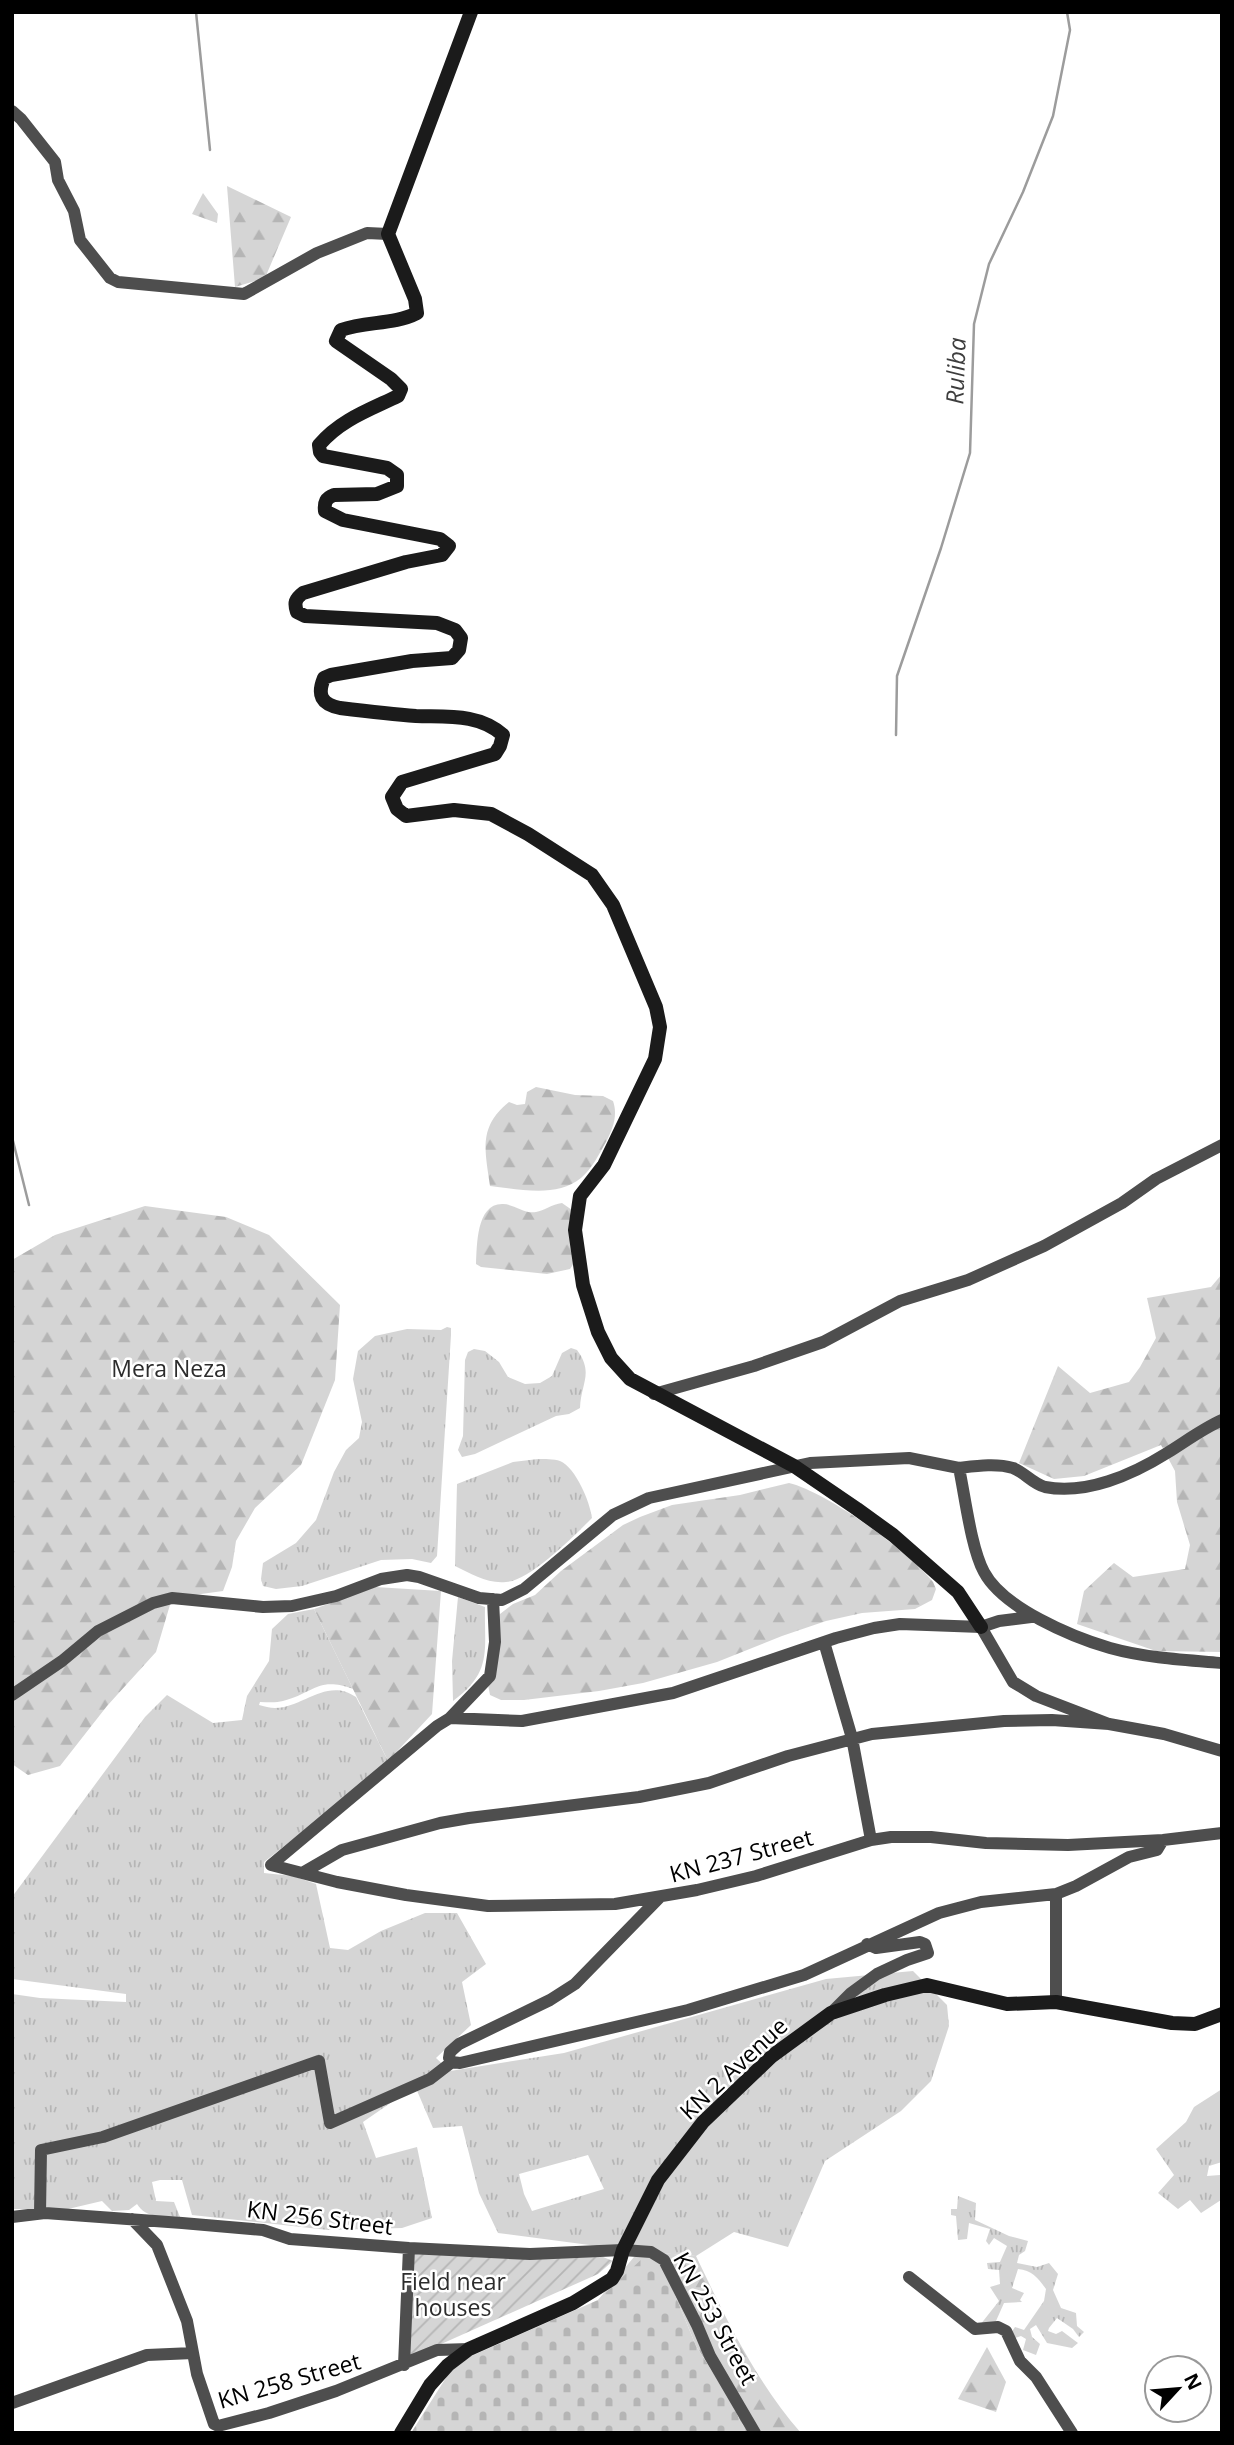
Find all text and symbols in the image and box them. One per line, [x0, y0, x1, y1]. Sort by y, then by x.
water label: Ruliba [937, 336, 973, 405]
park label: Mera Neza [111, 1352, 227, 1384]
street label: KN 237 Street [666, 1821, 816, 1889]
street label: KN 2 Avenue [672, 2010, 794, 2126]
street label: KN 256 Street [245, 2192, 395, 2242]
street label: KN 253 Street [666, 2246, 766, 2390]
park label: Field near houses [400, 2265, 506, 2323]
street label: KN 258 Street [214, 2344, 364, 2416]
north arrow [1143, 2354, 1213, 2424]
text: N [1178, 2369, 1208, 2394]

